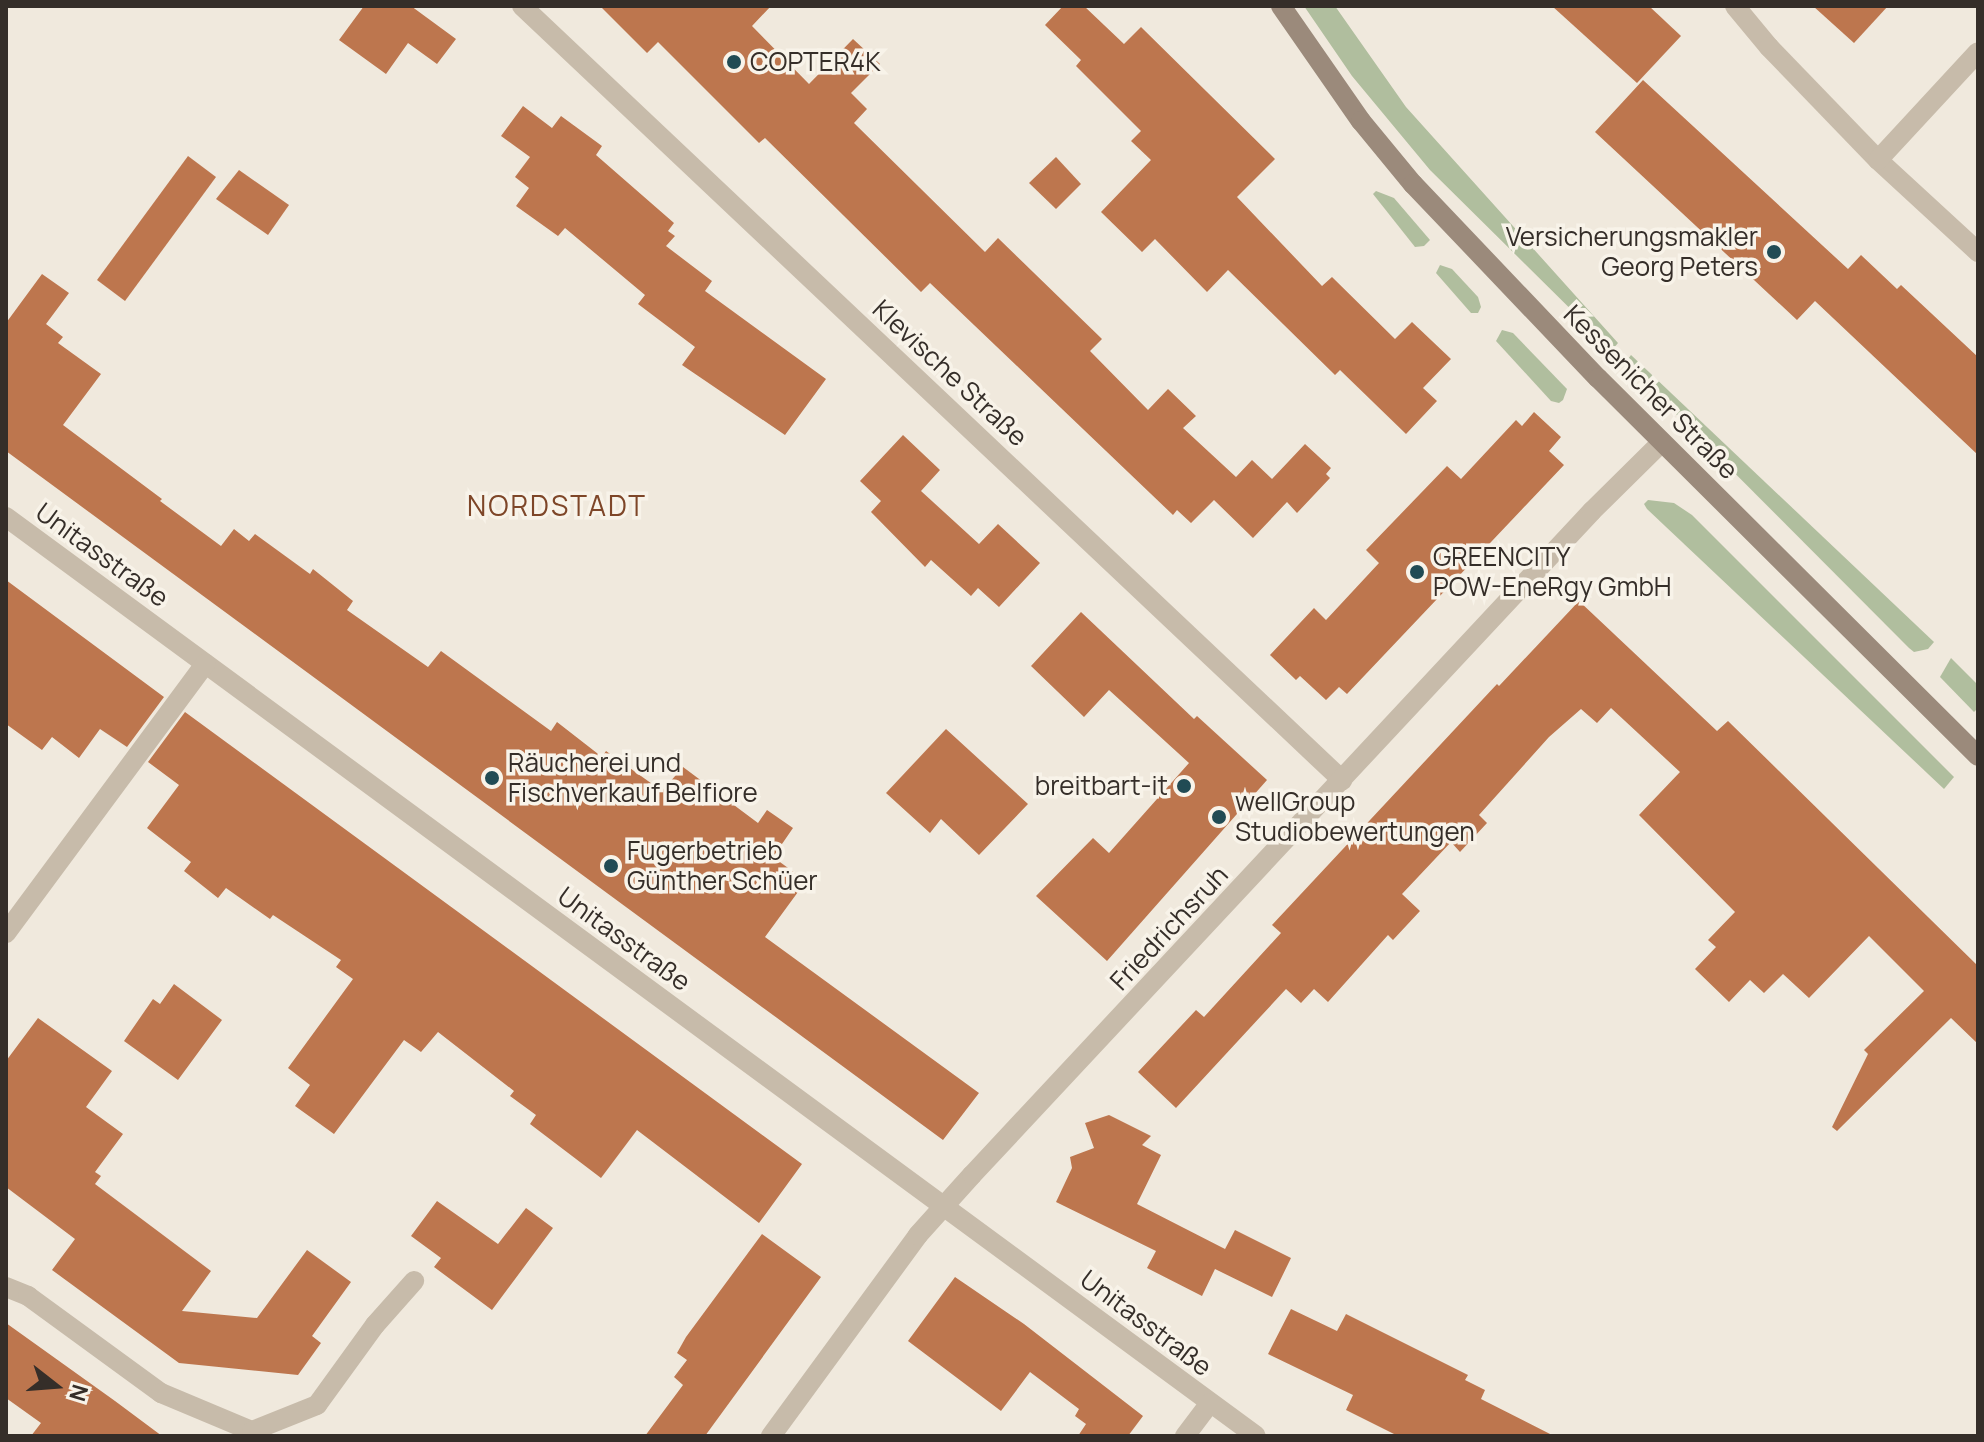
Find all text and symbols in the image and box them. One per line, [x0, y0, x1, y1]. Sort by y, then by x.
place label: COPTER4K [750, 46, 881, 78]
marker: COPTER4K [725, 53, 743, 71]
place label: Versicherungsmakler Georg Peters [1506, 221, 1758, 282]
marker: Versicherungsmakler Georg Peters [1765, 243, 1783, 261]
street label: Klevische Straße [866, 293, 1034, 453]
street label: Kessenicher Straße [1557, 298, 1745, 486]
district label: NORDSTADT [467, 488, 647, 522]
street label: Unitasstraße [30, 496, 174, 614]
place label: GREENCITY POW-EneRgy GmbH [1433, 541, 1672, 602]
marker: GREENCITY POW-EneRgy GmbH [1408, 563, 1426, 581]
place label: Räucherei und Fischverkauf Belfiore [508, 747, 758, 808]
marker: Räucherei und Fischverkauf Belfiore [483, 769, 501, 787]
place label: breitbart-it [1035, 770, 1168, 802]
marker: breitbart-it [1175, 777, 1193, 795]
place label: wellGroup Studiobewertungen [1235, 786, 1475, 848]
marker: wellGroup Studiobewertungen [1210, 808, 1228, 826]
place label: Fugerbetrieb Günther Schüer [627, 835, 818, 896]
marker: Fugerbetrieb Günther Schüer [602, 857, 620, 875]
street label: Friedrichsruh [1104, 859, 1234, 997]
street label: Unitasstraße [552, 880, 696, 998]
street label: Unitasstraße [1074, 1263, 1218, 1383]
north arrow [16, 1346, 96, 1426]
text: N [62, 1381, 96, 1405]

